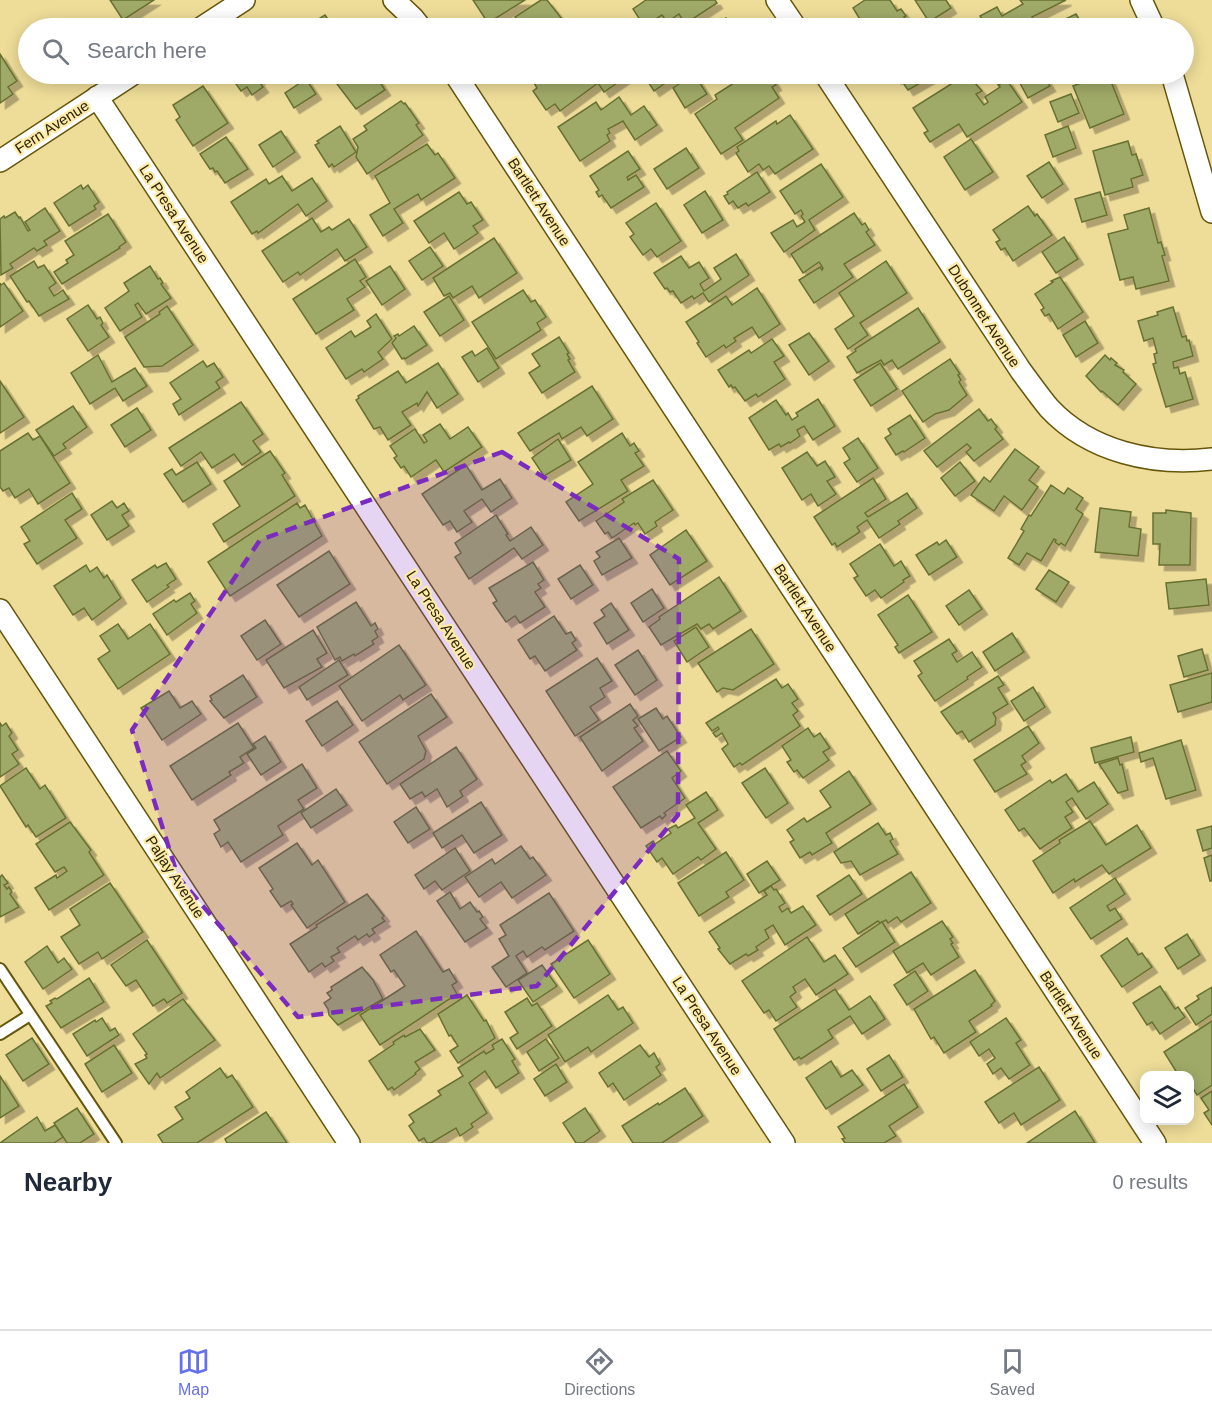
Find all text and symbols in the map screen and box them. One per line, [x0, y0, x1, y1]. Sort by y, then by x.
search box [18, 18, 1194, 84]
icon: search [39, 35, 72, 68]
text: Search here [87, 38, 207, 63]
street label: Fern Avenue [12, 96, 92, 157]
street label: Bartlett Avenue [505, 155, 574, 249]
street label: La Presa Avenue [136, 161, 213, 266]
street label: Dubonnet Avenue [945, 261, 1024, 370]
street label: Bartlett Avenue [771, 561, 840, 655]
street label: La Presa Avenue [403, 567, 480, 672]
street label: Paljay Avenue [142, 832, 208, 921]
street label: Bartlett Avenue [1037, 968, 1106, 1062]
street label: La Presa Avenue [669, 973, 746, 1078]
map controls [1140, 1071, 1194, 1125]
button: layers [1140, 1071, 1194, 1125]
text: Nearby [24, 1167, 112, 1197]
text: 0 results [1112, 1171, 1188, 1193]
tab: Map [177, 1345, 210, 1399]
tab: Directions [564, 1345, 635, 1399]
tab: Saved [990, 1345, 1035, 1399]

